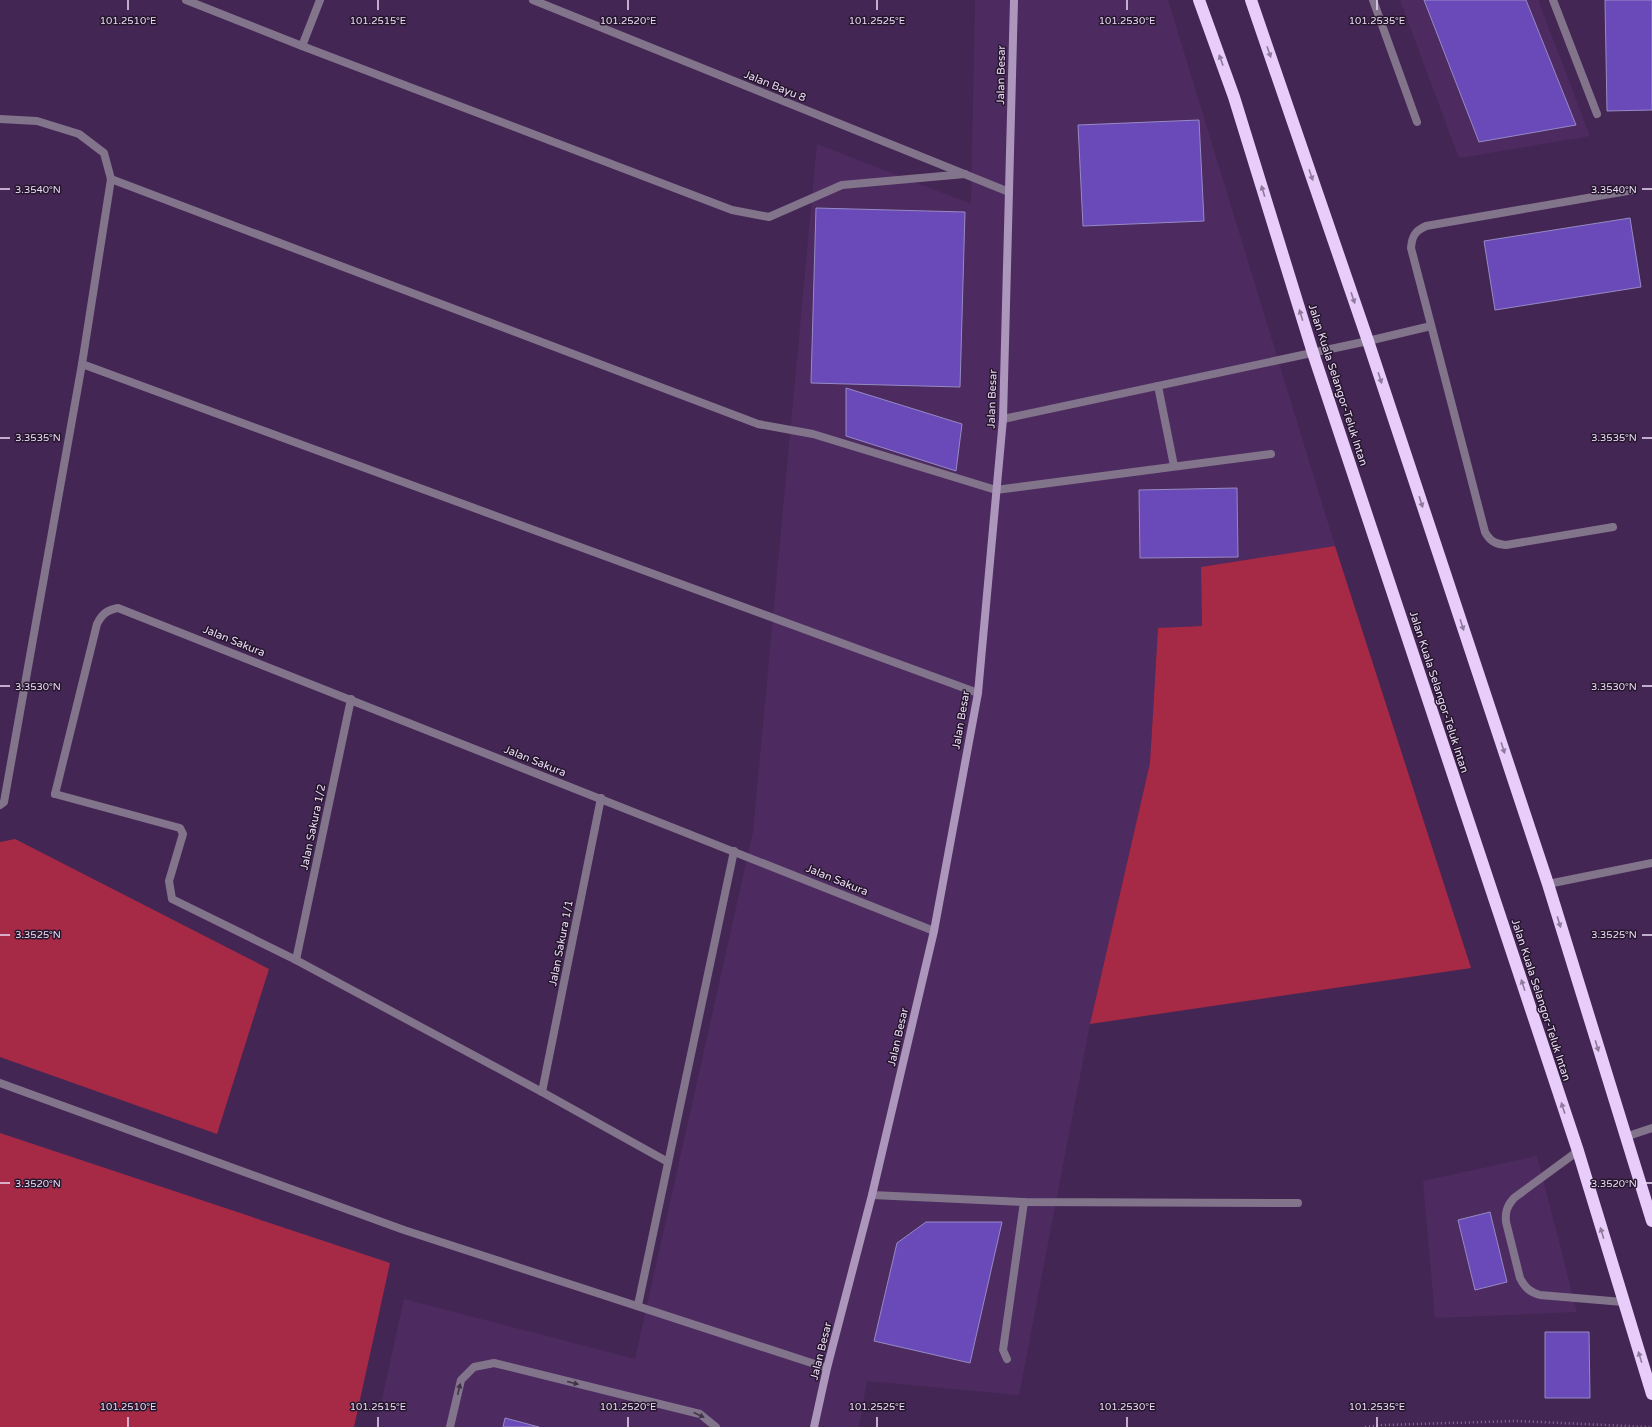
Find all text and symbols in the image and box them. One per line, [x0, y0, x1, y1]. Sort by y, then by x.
text: 101.2510°E [100, 15, 156, 27]
text: 101.2515°E [350, 15, 406, 27]
text: 101.2520°E [600, 15, 656, 27]
text: 101.2525°E [849, 15, 905, 27]
text: 101.2530°E [1099, 15, 1155, 27]
text: 101.2535°E [1349, 15, 1405, 27]
street label: Jalan Besar [994, 44, 1008, 105]
one-way arrow [1266, 46, 1272, 58]
one-way arrow [1217, 54, 1223, 66]
street label: Jalan Bayu 8 [742, 68, 808, 104]
one-way arrow [1308, 169, 1314, 181]
text: 3.3540°N [15, 184, 61, 196]
text: 3.3540°N [1591, 184, 1637, 196]
one-way arrow [1260, 185, 1266, 197]
one-way arrow [1350, 292, 1356, 304]
street label: Jalan Kuala Selangor-Teluk Intan [1306, 303, 1370, 467]
one-way arrow [1298, 309, 1304, 321]
street label: Jalan Besar [984, 368, 1000, 429]
one-way arrow [1377, 373, 1383, 385]
text: 3.3535°N [15, 432, 61, 444]
text: 3.3535°N [1591, 432, 1637, 444]
one-way arrow [1418, 496, 1424, 508]
street label: Jalan Kuala Selangor-Teluk Intan [1407, 610, 1471, 774]
one-way arrow [1459, 619, 1465, 631]
street label: Jalan Sakura [201, 623, 267, 659]
text: 3.3530°N [15, 681, 61, 693]
text: 3.3530°N [1591, 681, 1637, 693]
street label: Jalan Besar [949, 689, 973, 750]
street label: Jalan Sakura [502, 743, 568, 779]
one-way arrow [1500, 743, 1506, 755]
street label: Jalan Sakura 1/2 [298, 783, 328, 871]
street label: Jalan Sakura [804, 862, 870, 898]
street label: Jalan Sakura 1/1 [546, 899, 576, 987]
one-way arrow [1556, 916, 1562, 928]
street label: Jalan Kuala Selangor-Teluk Intan [1509, 918, 1573, 1082]
text: 3.3525°N [15, 929, 61, 941]
text: 3.3525°N [1591, 929, 1637, 941]
one-way arrow [1519, 979, 1525, 991]
street label: Jalan Besar [885, 1006, 911, 1067]
one-way arrow [1594, 1040, 1600, 1052]
one-way arrow [1560, 1102, 1566, 1114]
text: 3.3520°N [15, 1178, 61, 1190]
text: 3.3520°N [1591, 1178, 1637, 1190]
one-way arrow [1599, 1226, 1605, 1238]
street label: Jalan Besar [808, 1320, 835, 1381]
one-way arrow [1637, 1350, 1643, 1362]
one-way arrow [567, 1380, 580, 1386]
one-way arrow [456, 1383, 462, 1395]
text: 101.2510°E [100, 1401, 156, 1413]
text: 101.2515°E [350, 1401, 406, 1413]
text: 101.2520°E [600, 1401, 656, 1413]
text: 101.2525°E [849, 1401, 905, 1413]
text: 101.2530°E [1099, 1401, 1155, 1413]
text: 101.2535°E [1349, 1401, 1405, 1413]
one-way arrow [693, 1412, 705, 1418]

